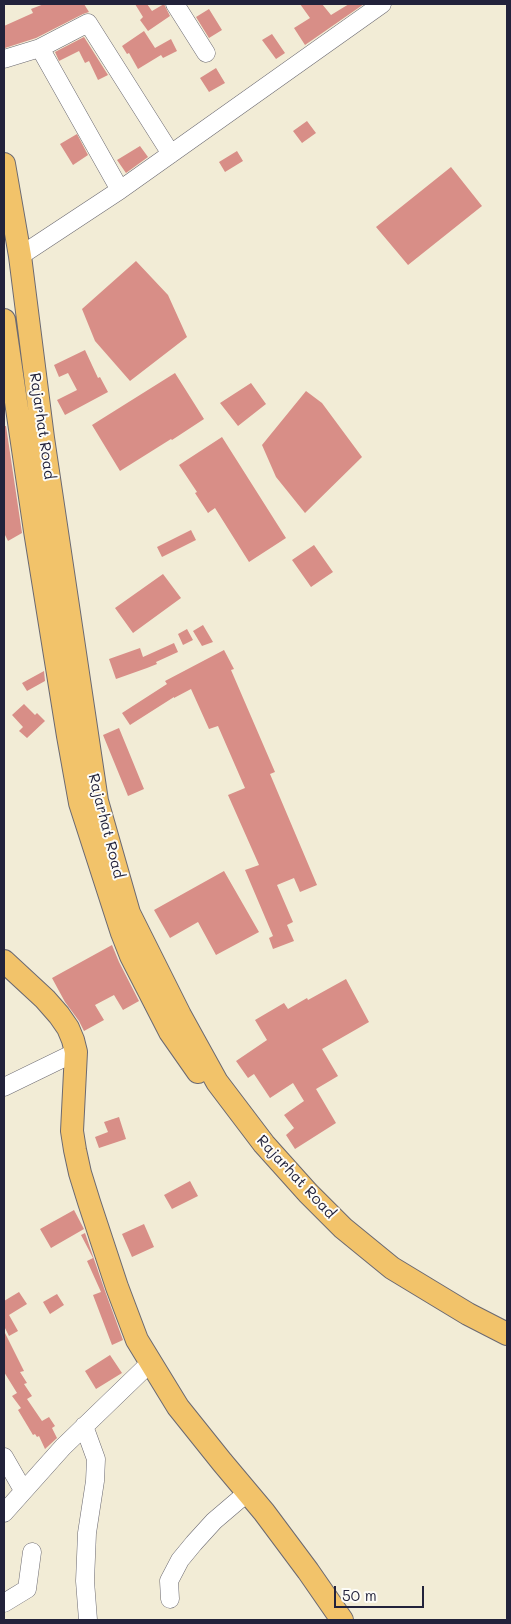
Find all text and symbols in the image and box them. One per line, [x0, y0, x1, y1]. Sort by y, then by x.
street label: Rajarhat Road [26, 372, 58, 480]
street label: Rajarhat Road [84, 772, 128, 880]
street label: Rajarhat Road [253, 1132, 339, 1222]
scale bar [336, 1576, 426, 1608]
text: 50 m [342, 1585, 377, 1605]

